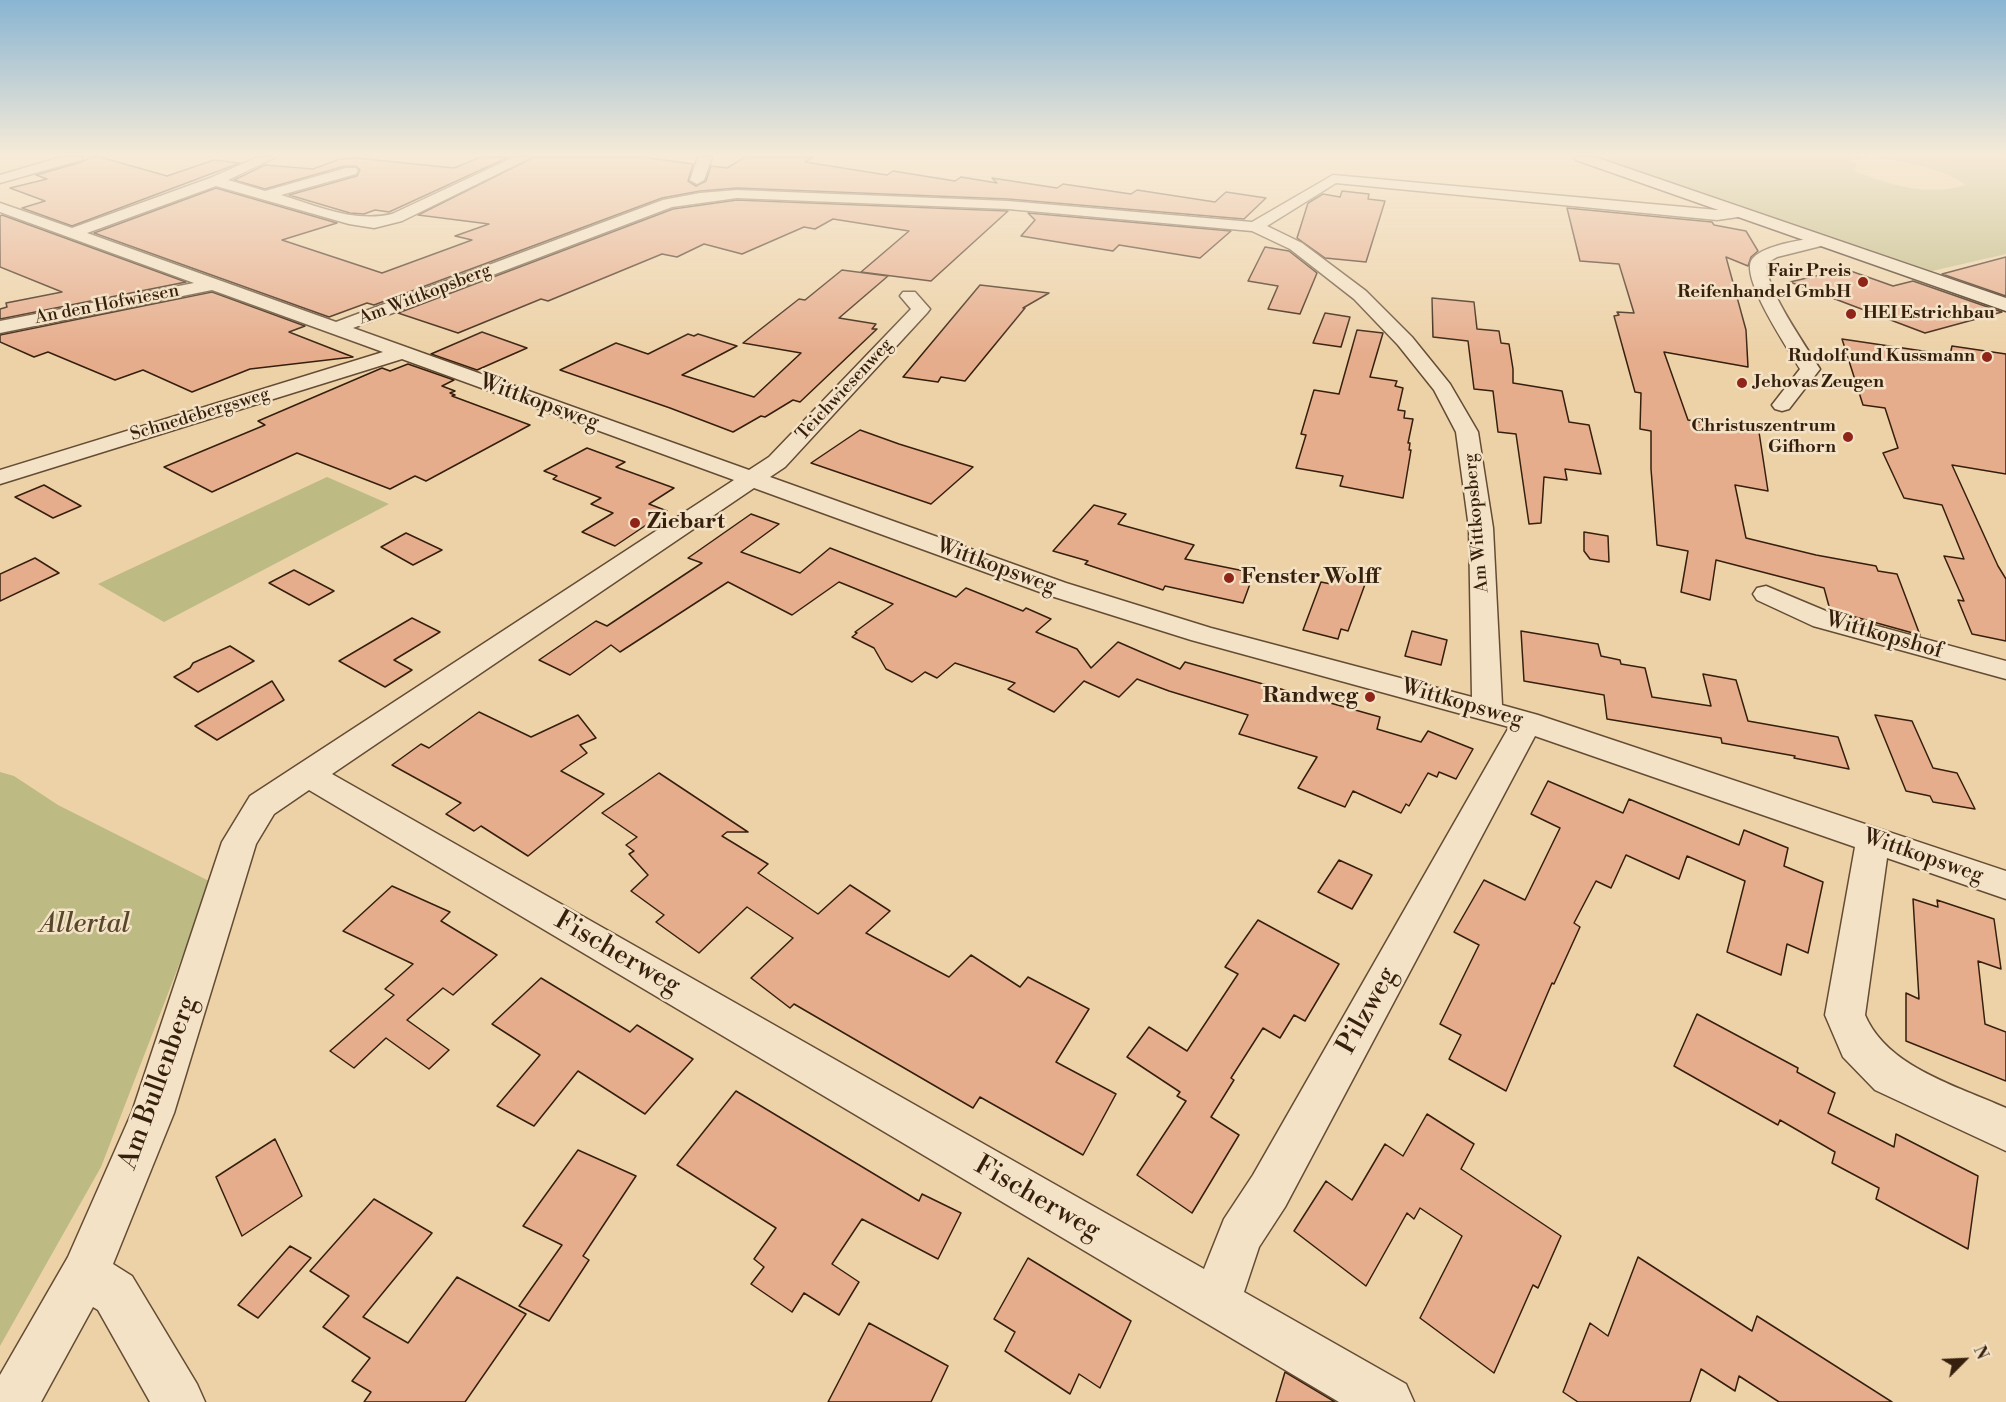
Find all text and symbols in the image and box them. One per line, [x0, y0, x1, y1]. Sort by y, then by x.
street label: Am Wittkopsberg [356, 260, 494, 330]
place label: Fair Preis Reifenhandel GmbH [1677, 261, 1851, 304]
marker: Fair Preis Reifenhandel GmbH [1856, 275, 1870, 289]
street label: An den Hofwiesen [33, 280, 181, 330]
place label: HEI Estrichbau [1863, 303, 1995, 325]
marker: HEI Estrichbau [1844, 307, 1858, 321]
street label: Teichwiesenweg [792, 335, 898, 445]
place label: Rudolf und Kussmann [1788, 346, 1975, 368]
marker: Rudolf und Kussmann [1980, 350, 1994, 364]
street label: Wittkopsweg [475, 369, 603, 437]
place label: Jehovas Zeugen [1754, 372, 1884, 394]
marker: Jehovas Zeugen [1735, 376, 1749, 390]
street label: Schnedebergsweg [128, 384, 272, 446]
place label: Christuszentrum Gifhorn [1691, 416, 1836, 458]
marker: Christuszentrum Gifhorn [1841, 430, 1855, 444]
street label: Am Wittkopsberg [1460, 452, 1494, 594]
place label: Ziebart [647, 510, 725, 536]
marker: Ziebart [628, 516, 642, 530]
street label: Wittkopsweg [932, 533, 1060, 601]
place label: Fenster Wolff [1241, 565, 1379, 591]
marker: Fenster Wolff [1222, 571, 1236, 585]
street label: Wittkopshof [1822, 607, 1946, 665]
street label: Wittkopsweg [1398, 674, 1526, 734]
place label: Randweg [1263, 684, 1358, 710]
marker: Randweg [1363, 690, 1377, 704]
street label: Wittkopsweg [1859, 824, 1987, 890]
street label: Fischerweg [548, 905, 686, 1003]
park label: Allertal [40, 910, 130, 942]
street label: Pilzweg [1331, 962, 1405, 1060]
street label: Am Bullenberg [113, 992, 205, 1174]
street label: Fischerweg [968, 1150, 1106, 1248]
north arrow [1934, 1330, 1994, 1390]
text: N [1969, 1343, 1992, 1363]

